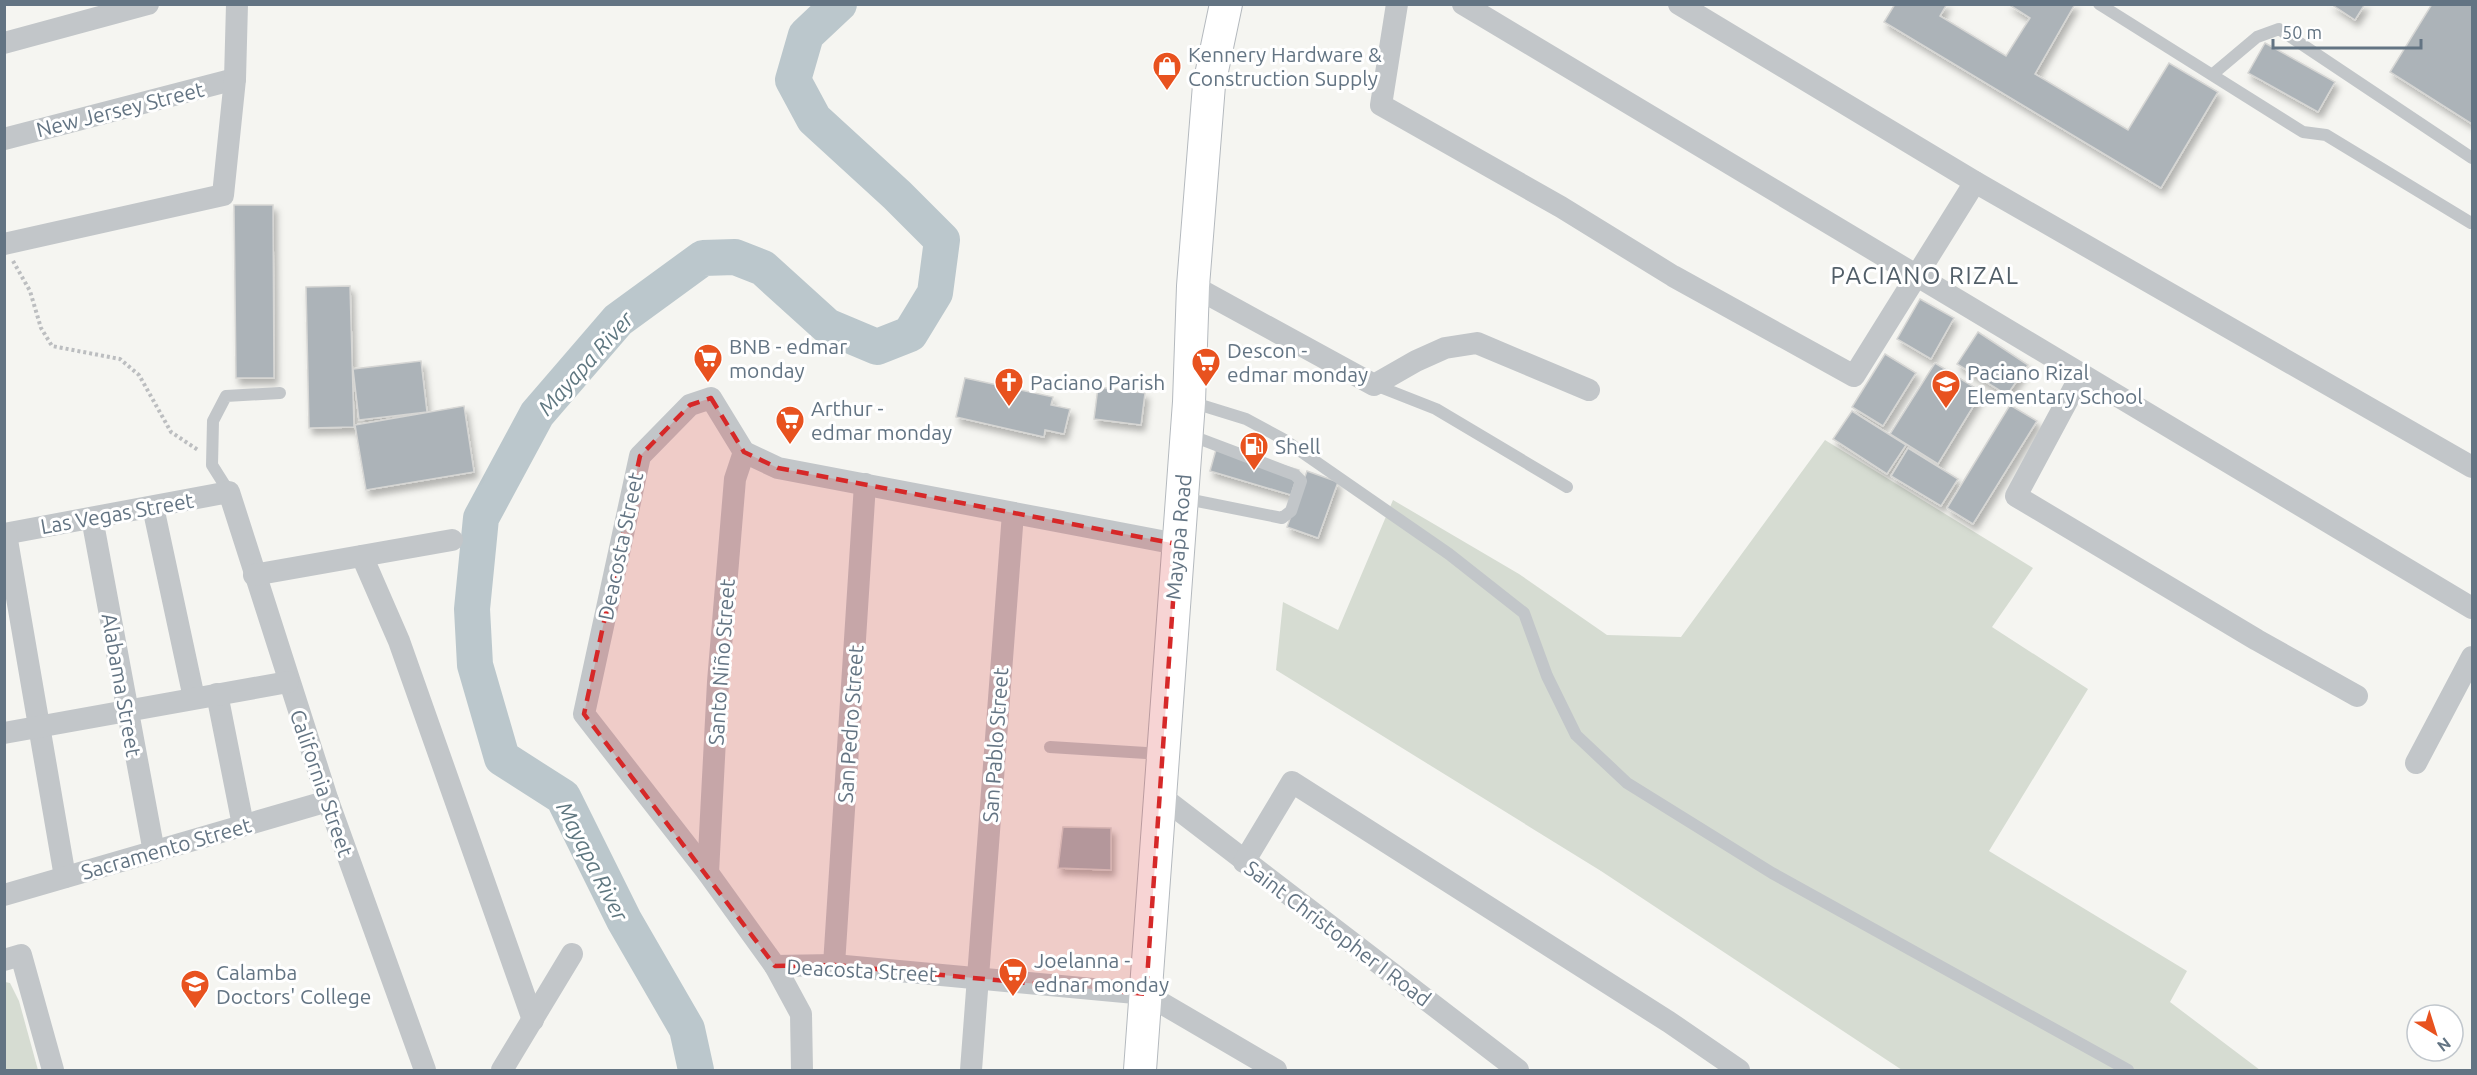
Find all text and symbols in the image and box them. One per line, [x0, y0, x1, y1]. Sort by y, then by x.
scale bar [2273, 12, 2422, 50]
text: 50 m [2282, 22, 2322, 42]
place label: Kennery Hardware & Construction Supply [1188, 42, 1382, 90]
shop icon: Kennery Hardware & Construction Supply [1151, 50, 1183, 92]
street label: New Jersey Street [34, 77, 206, 141]
district label: PACIANO RIZAL [1831, 262, 2019, 289]
water label: Mayapa River [532, 306, 638, 420]
place label: BNB - edmar monday [729, 334, 847, 382]
place label: Descon - edmar monday [1227, 338, 1368, 386]
supermarket icon: BNB - edmar monday [692, 342, 724, 384]
supermarket icon: Descon - edmar monday [1190, 346, 1222, 388]
place label: Paciano Rizal Elementary School [1967, 360, 2143, 408]
church icon: Paciano Parish [993, 366, 1025, 408]
school or university icon: Paciano Rizal Elementary School [1930, 368, 1962, 410]
place label: Paciano Parish [1030, 370, 1165, 394]
place label: Arthur - edmar monday [811, 396, 952, 444]
supermarket icon: Arthur - edmar monday [774, 404, 806, 446]
fuel station icon: Shell [1238, 430, 1270, 472]
place label: Shell [1275, 434, 1321, 458]
street label: Deacosta Street [593, 470, 647, 622]
street label: Mayapa Road [1161, 473, 1195, 601]
street label: Las Vegas Street [39, 488, 195, 538]
street label: Santo Niño Street [703, 578, 739, 746]
street label: Alabama Street [98, 611, 146, 759]
street label: San Pedro Street [833, 644, 867, 804]
street label: San Pablo Street [978, 667, 1012, 823]
street label: California Street [286, 706, 358, 860]
water label: Mayapa River [552, 797, 634, 925]
street label: Sacramento Street [78, 812, 254, 884]
street label: Saint Christopher I Road [1240, 855, 1436, 1011]
place label: Joelanna - ednar monday [1034, 948, 1169, 996]
street label: Deacosta Street [786, 954, 938, 986]
supermarket icon: Joelanna - ednar monday [997, 956, 1029, 998]
place label: Calamba Doctors' College [216, 960, 371, 1008]
school or university icon: Calamba Doctors' College [179, 968, 211, 1010]
north arrow [2405, 1003, 2465, 1063]
text: N [2434, 1034, 2454, 1056]

